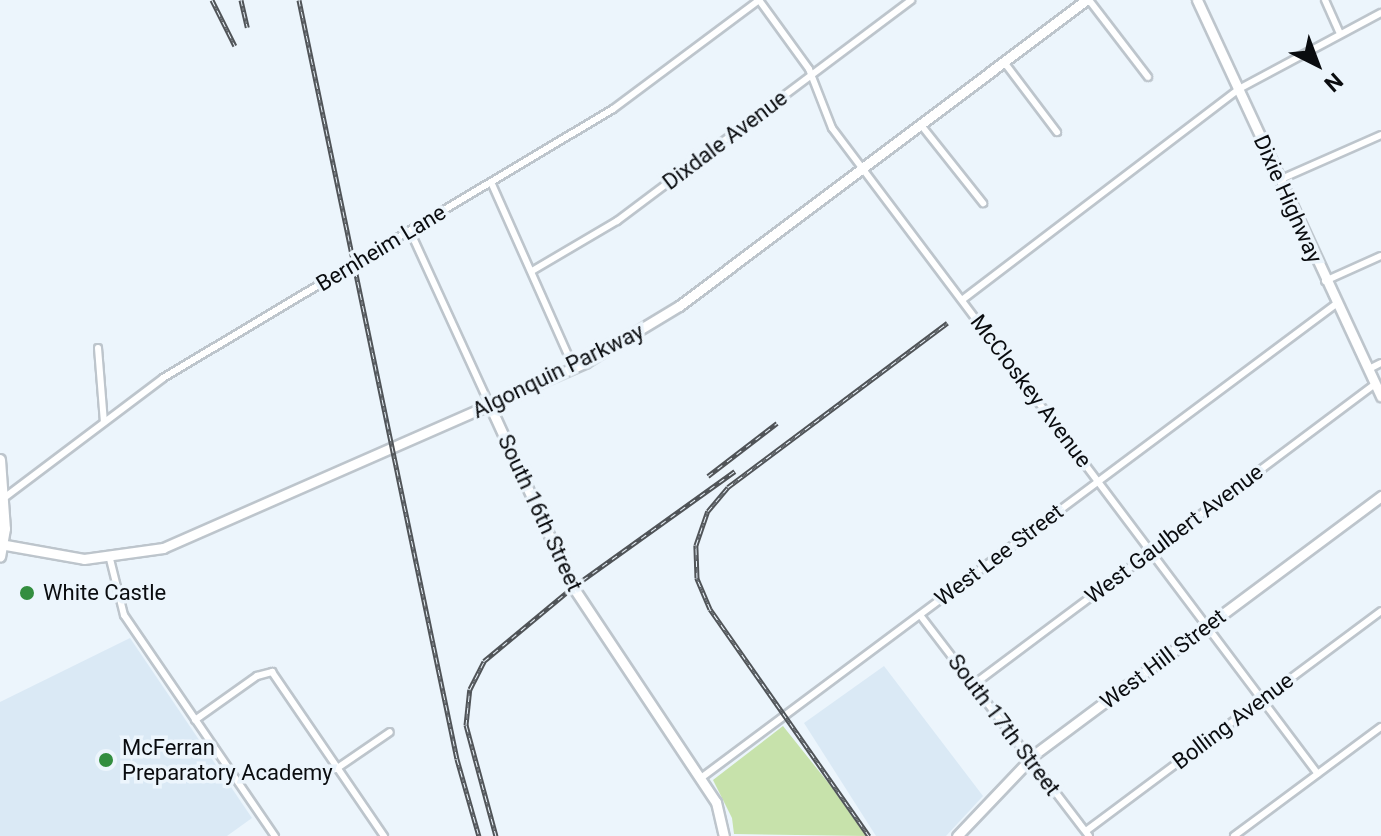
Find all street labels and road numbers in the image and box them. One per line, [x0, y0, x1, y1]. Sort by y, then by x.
street label: Dixdale Avenue [657, 85, 793, 195]
street label: Dixie Highway [1248, 131, 1328, 267]
street label: Bernheim Lane [311, 199, 451, 297]
street label: McCloskey Avenue [965, 309, 1097, 473]
street label: Algonquin Parkway [468, 318, 648, 424]
street label: South 16th Street [492, 430, 588, 596]
street label: West Gaulbert Avenue [1080, 458, 1268, 610]
street label: West Lee Street [930, 498, 1068, 612]
street label: West Hill Street [1095, 603, 1231, 715]
street label: South 17th Street [942, 649, 1066, 801]
street label: Bolling Avenue [1167, 667, 1299, 775]

